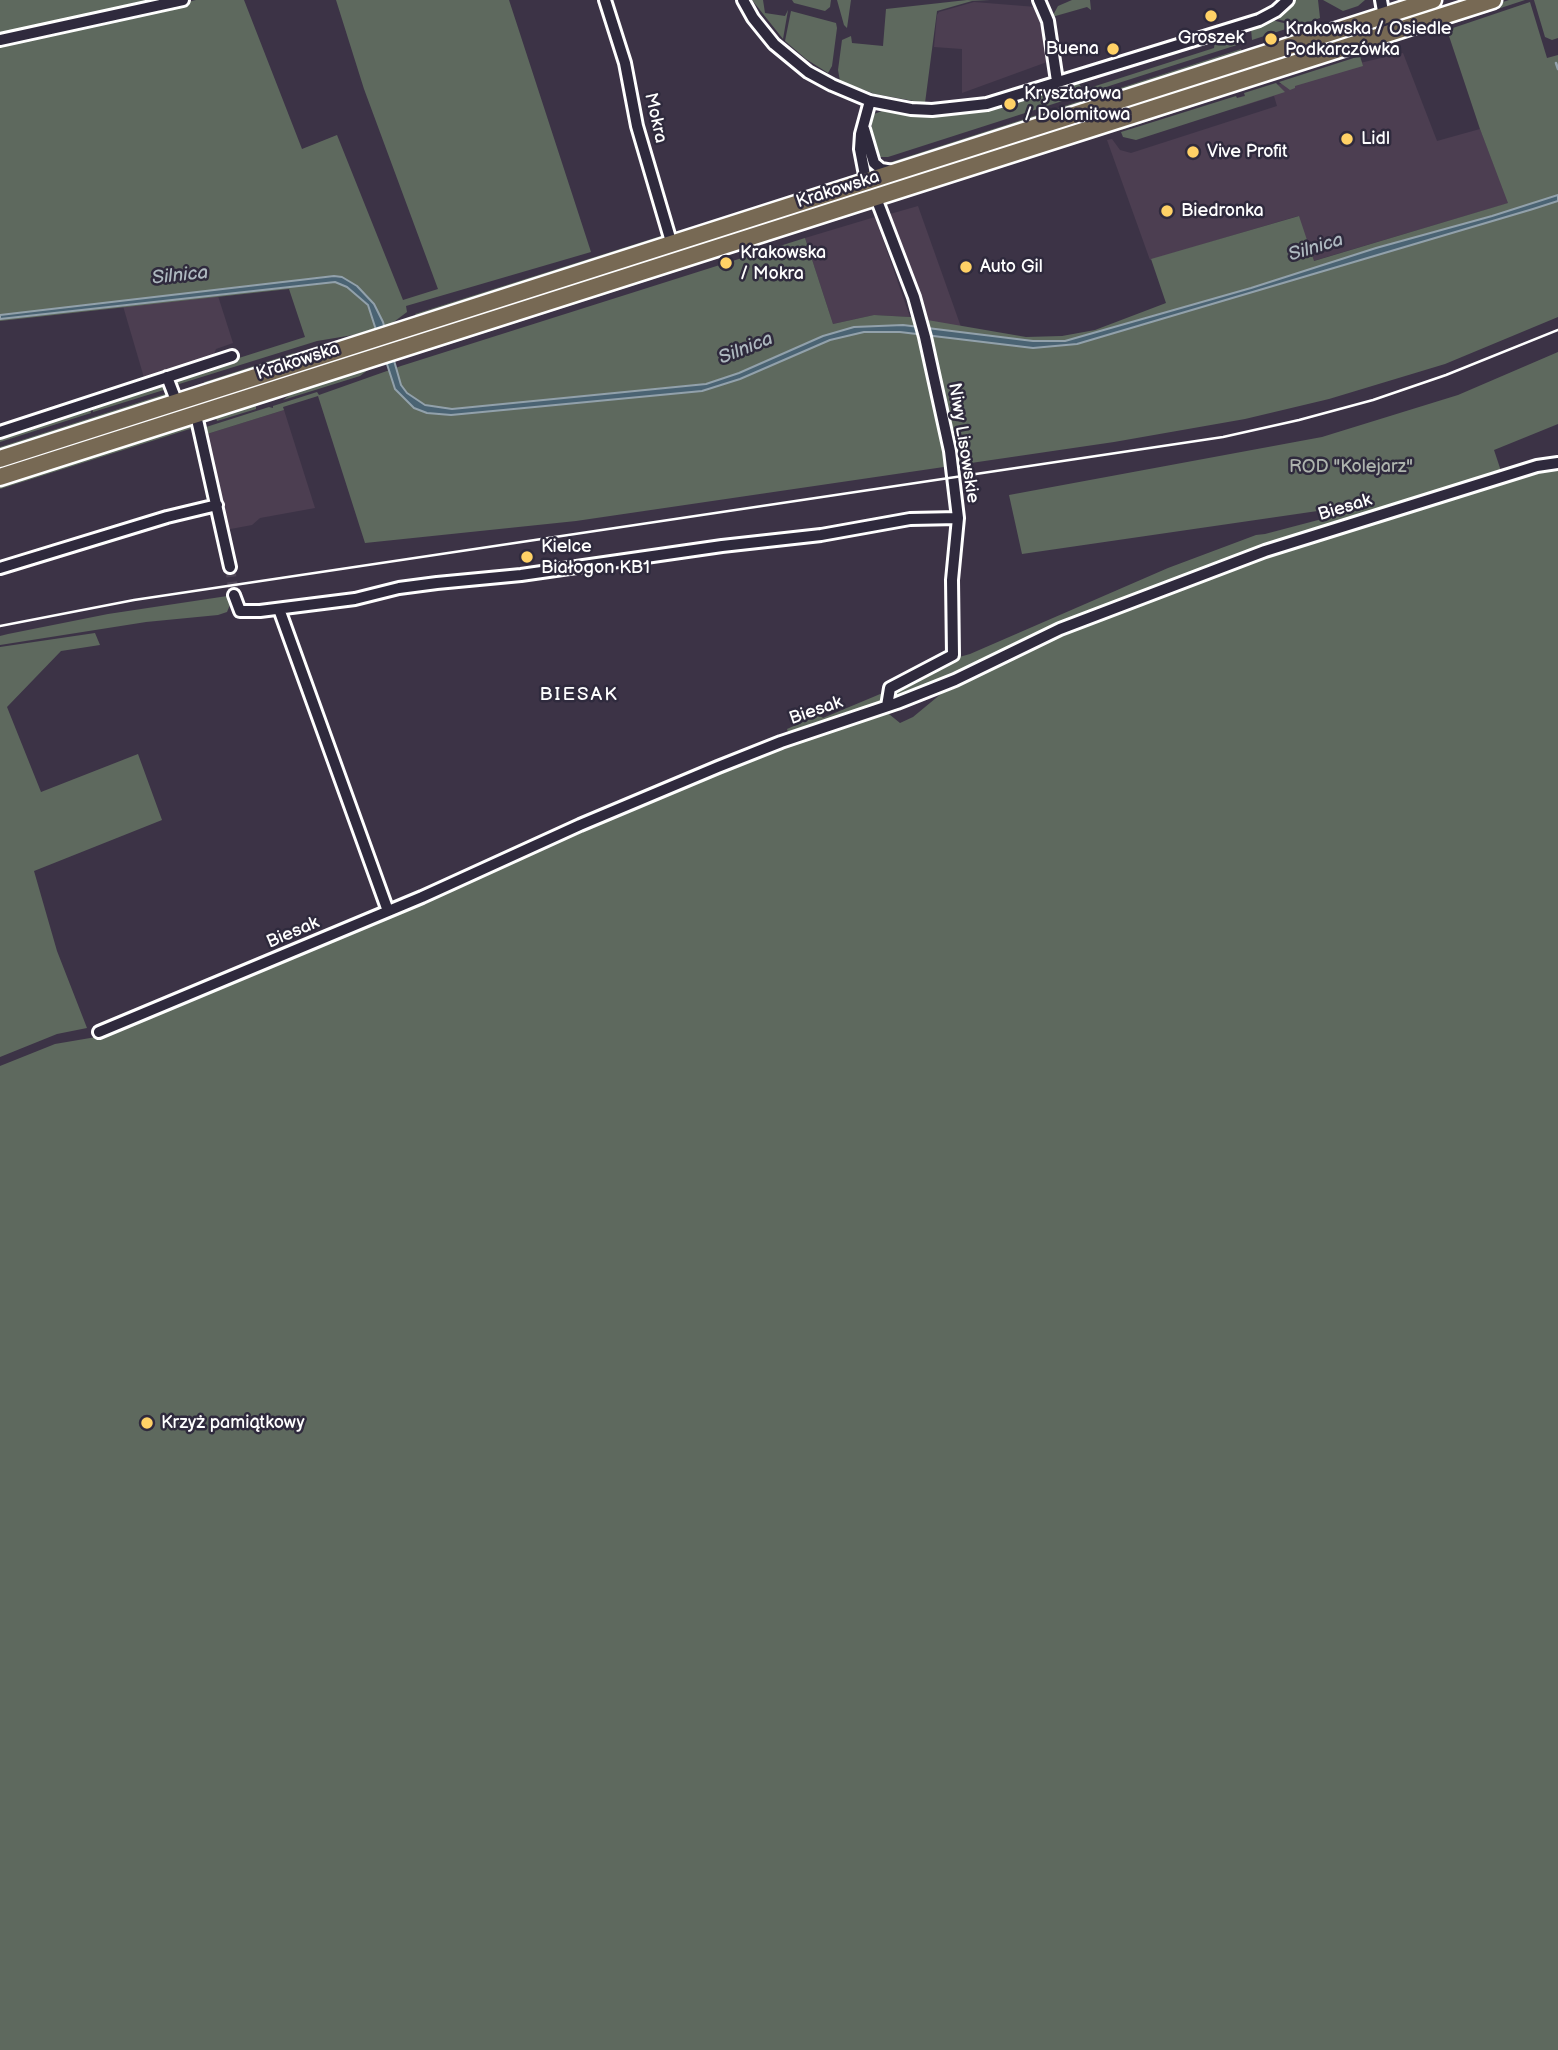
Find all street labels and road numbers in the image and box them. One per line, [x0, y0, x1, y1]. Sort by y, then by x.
street label: Mokra [639, 91, 671, 145]
street label: Krakowska [794, 166, 882, 214]
street label: Krakowska [254, 338, 342, 386]
street label: Niwy Lisowskie [943, 381, 983, 505]
street label: Biesak [1315, 490, 1375, 526]
street label: Biesak [786, 692, 846, 730]
street label: Biesak [263, 912, 323, 954]

